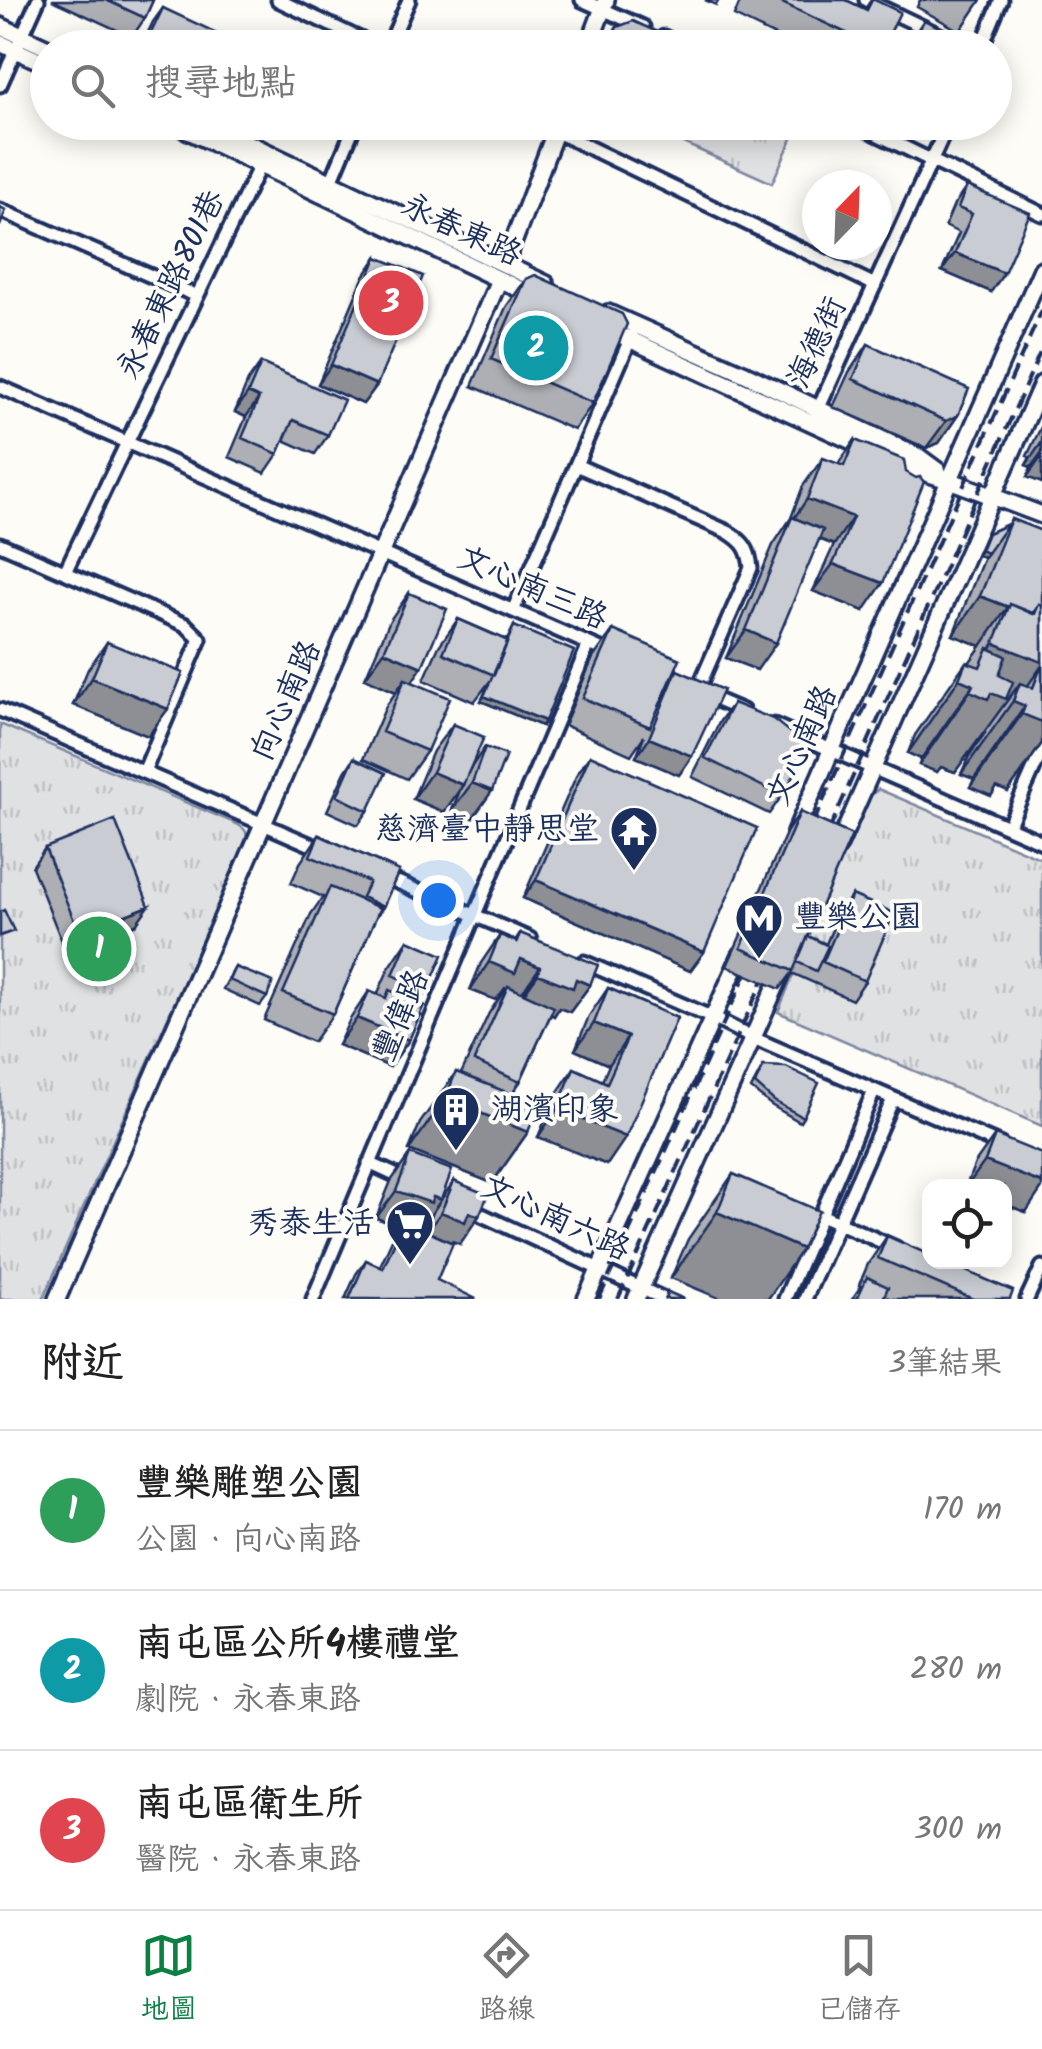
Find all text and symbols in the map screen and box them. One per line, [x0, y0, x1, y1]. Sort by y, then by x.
search box [30, 30, 1012, 140]
text: 搜尋地點 [145, 55, 297, 115]
icon: search [65, 58, 120, 113]
north arrow [802, 170, 892, 260]
street label: 永春東路 [392, 181, 530, 281]
street label: 永春東路801巷 [104, 182, 240, 388]
pin: 3 [358, 266, 424, 340]
street label: 海德街 [775, 289, 861, 397]
pin: 2 [504, 310, 568, 386]
street label: 文心南三路 [449, 533, 615, 645]
street label: 向心南路 [238, 632, 336, 770]
street label: 文心南路 [754, 677, 852, 815]
temple icon: 慈濟臺中靜思堂 [608, 804, 660, 872]
place label: 慈濟臺中靜思堂 [375, 805, 599, 856]
your location [413, 875, 464, 926]
metro station icon: 豐樂公園 [733, 892, 785, 960]
place label: 豐樂公園 [794, 893, 922, 944]
pin: 1 [66, 912, 132, 986]
street label: 豐偉路 [360, 962, 444, 1070]
building icon: 湖濱印象 [430, 1084, 482, 1152]
place label: 湖濱印象 [491, 1085, 619, 1136]
street label: 文心南六路 [472, 1162, 638, 1276]
map controls [922, 1179, 1012, 1269]
button: locate [922, 1179, 1012, 1269]
supermarket icon: 秀泰生活 [384, 1198, 436, 1266]
place label: 秀泰生活 [247, 1199, 375, 1250]
text: 附近 [40, 1331, 124, 1398]
text: 3筆結果 [888, 1339, 1002, 1390]
text: 豐樂雕塑公園 [135, 1455, 363, 1515]
text: 1 [68, 1485, 77, 1536]
text: 170 m [923, 1485, 1002, 1536]
text: 公園 · 向心南路 [135, 1515, 360, 1566]
text: 南屯區公所4樓禮堂 [135, 1615, 460, 1675]
text: 2 [63, 1645, 82, 1696]
text: 280 m [910, 1645, 1002, 1696]
text: 劇院 · 永春東路 [135, 1675, 360, 1726]
text: 南屯區衛生所 [135, 1775, 363, 1835]
text: 3 [64, 1805, 81, 1856]
text: 300 m [913, 1805, 1002, 1856]
text: 醫院 · 永春東路 [135, 1835, 360, 1886]
tab: 地圖 [141, 1928, 197, 2033]
tab: 路線 [479, 1928, 535, 2033]
tab: 已儲存 [817, 1928, 901, 2033]

